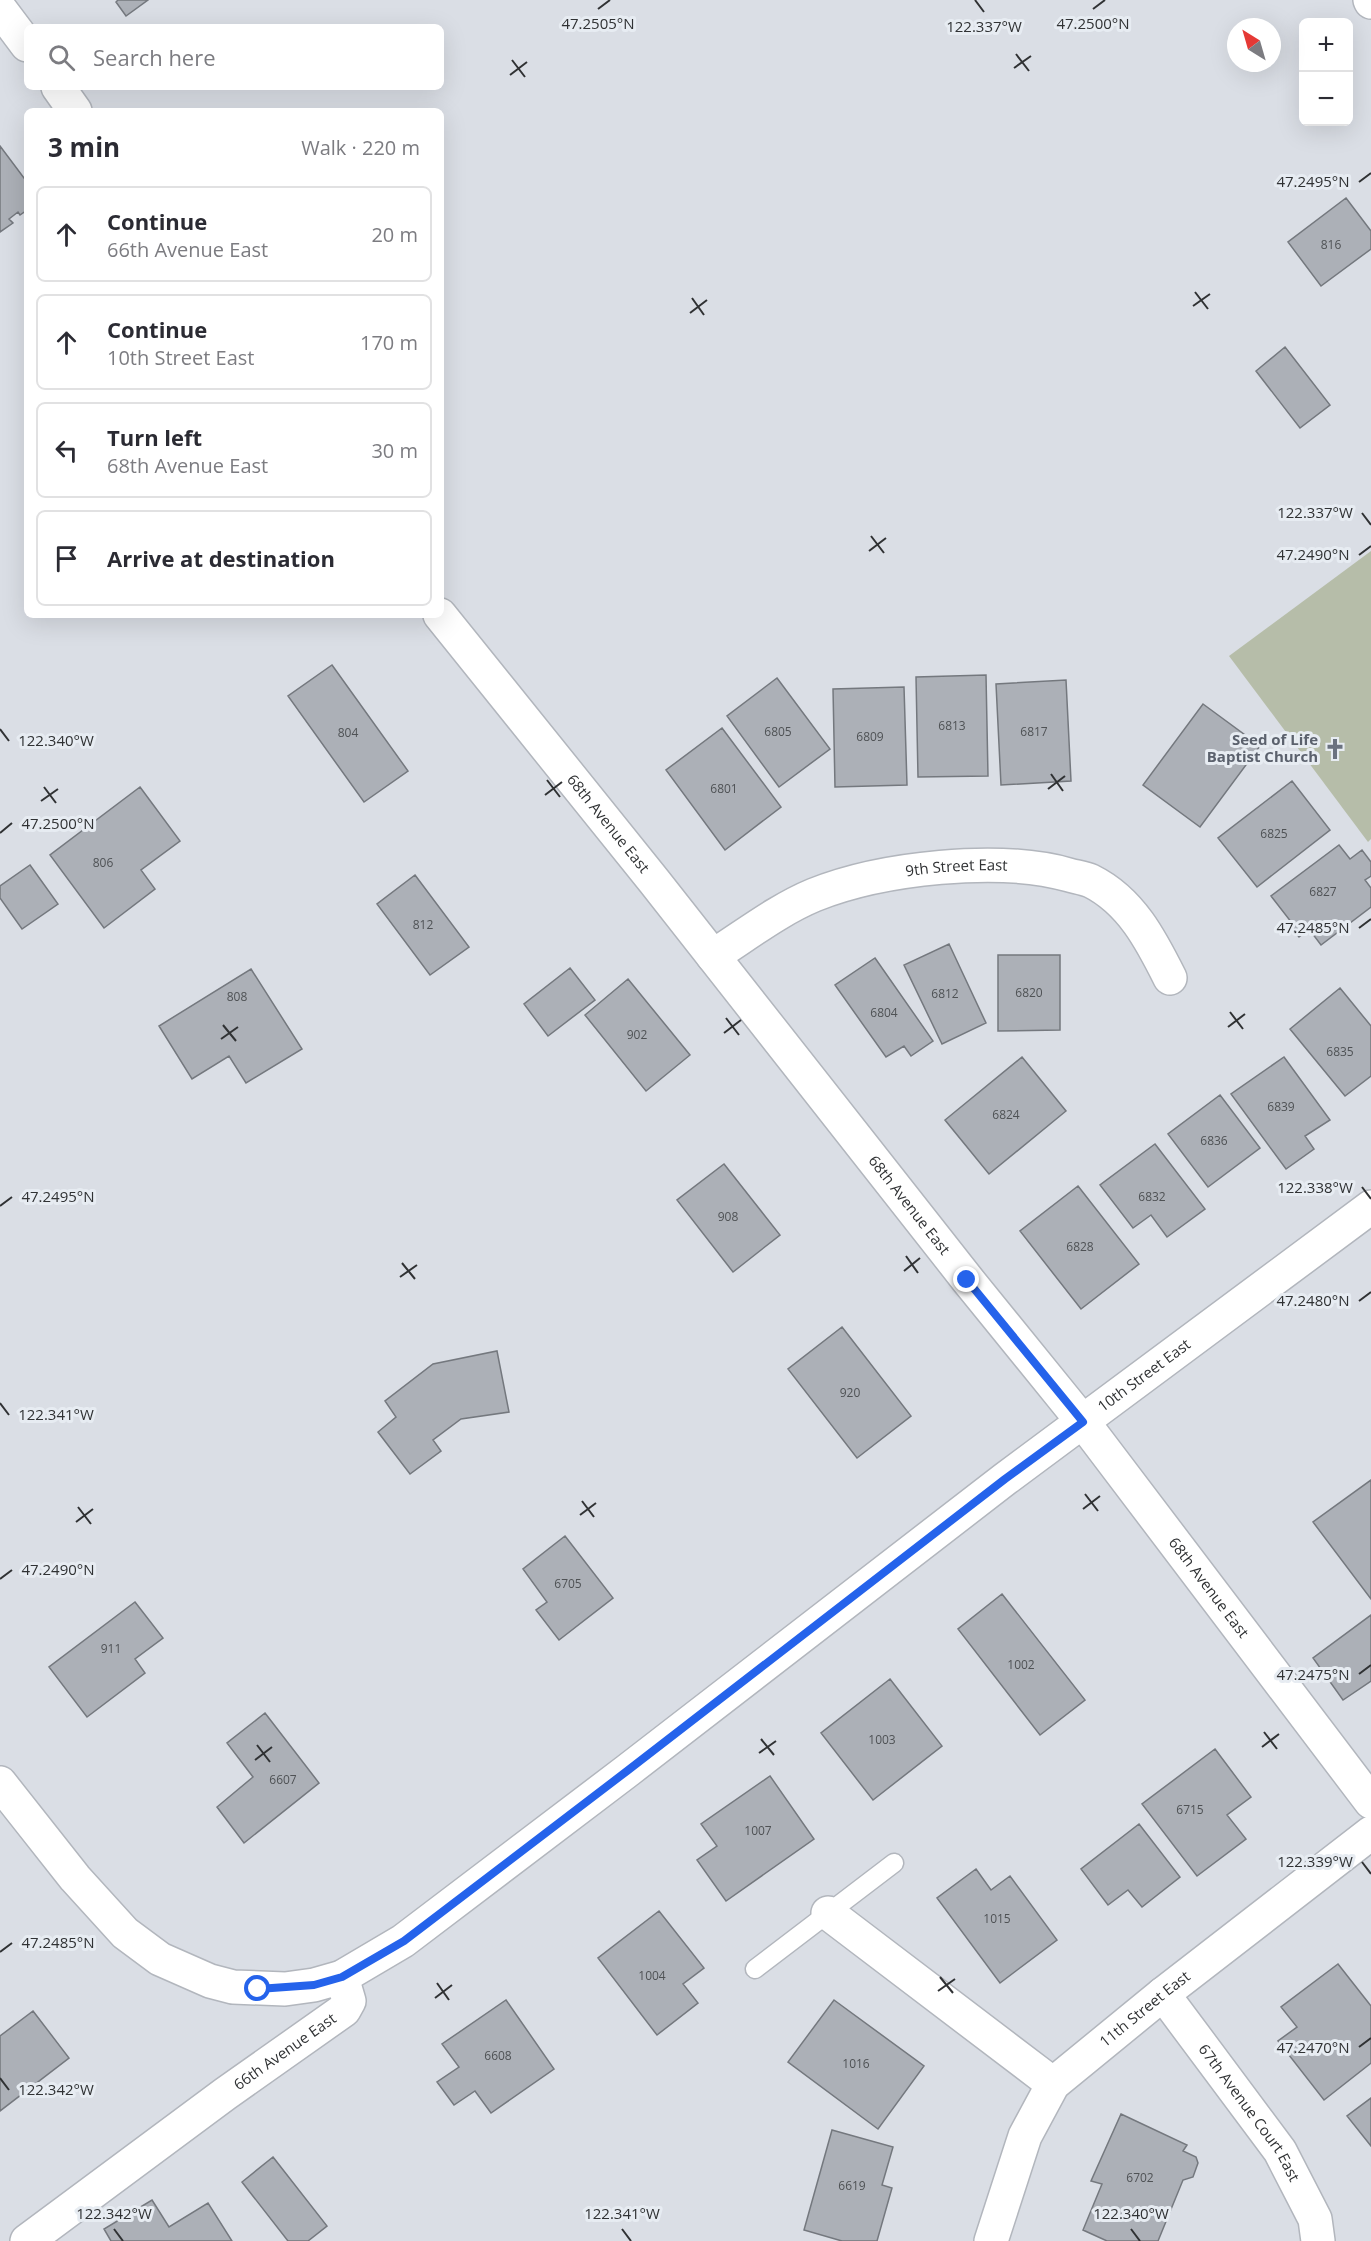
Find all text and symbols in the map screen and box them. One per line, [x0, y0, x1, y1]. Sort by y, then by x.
text: 47.2505°N [561, 13, 635, 33]
text: 47.2500°N [1056, 13, 1130, 33]
text: 122.337°W [946, 16, 1022, 36]
north arrow [1227, 18, 1281, 72]
map controls [1299, 18, 1353, 126]
button: + [1299, 18, 1353, 72]
search box [24, 24, 444, 90]
icon: search [45, 41, 78, 74]
text: Search here [93, 42, 216, 72]
button: − [1299, 72, 1353, 126]
text: 3 min [48, 129, 120, 165]
text: Walk · 220 m [301, 134, 420, 161]
text: 47.2495°N [1276, 171, 1350, 191]
text: Continue [107, 206, 207, 236]
icon: ahead [50, 218, 83, 251]
text: 20 m [371, 221, 418, 248]
text: 66th Avenue East [107, 236, 268, 263]
house number: 816 [1321, 236, 1341, 253]
text: Continue [107, 314, 207, 344]
icon: ahead [50, 326, 83, 359]
text: 170 m [360, 329, 418, 356]
text: 10th Street East [107, 344, 254, 371]
text: Turn left [107, 422, 202, 452]
icon: left [50, 434, 83, 467]
text: 30 m [371, 437, 418, 464]
text: 68th Avenue East [107, 452, 268, 479]
text: 122.337°W [1277, 502, 1353, 522]
icon: arrive [50, 542, 83, 575]
text: Arrive at destination [107, 543, 335, 573]
text: 47.2490°N [1276, 544, 1350, 564]
house number: 6813 [938, 717, 966, 734]
house number: 6805 [764, 723, 792, 740]
house number: 6817 [1020, 723, 1048, 740]
house number: 804 [338, 724, 358, 741]
house number: 6809 [856, 728, 884, 745]
place label: Seed of Life Baptist Church [1207, 729, 1318, 766]
text: 122.340°W [18, 730, 94, 750]
church icon: Seed of Life Baptist Church [1323, 737, 1347, 761]
street label: 68th Avenue East [563, 770, 654, 877]
house number: 6801 [710, 780, 738, 797]
text: 47.2500°N [21, 813, 95, 833]
house number: 6825 [1260, 825, 1288, 842]
house number: 806 [93, 854, 113, 871]
street label: 9th Street East [904, 854, 1008, 880]
house number: 6827 [1309, 883, 1337, 900]
house number: 812 [413, 916, 433, 933]
text: 47.2485°N [1276, 917, 1350, 937]
house number: 6820 [1015, 984, 1043, 1001]
house number: 6812 [931, 985, 959, 1002]
house number: 808 [227, 988, 247, 1005]
house number: 6804 [870, 1004, 898, 1021]
house number: 902 [627, 1026, 647, 1043]
house number: 6835 [1326, 1043, 1354, 1060]
house number: 6839 [1267, 1098, 1295, 1115]
house number: 6824 [992, 1106, 1020, 1123]
house number: 6836 [1200, 1132, 1228, 1149]
street label: 68th Avenue East [865, 1151, 955, 1258]
text: 122.338°W [1277, 1177, 1353, 1197]
text: 47.2495°N [21, 1186, 95, 1206]
house number: 6832 [1138, 1188, 1166, 1205]
house number: 908 [718, 1208, 738, 1225]
house number: 6828 [1066, 1238, 1094, 1255]
route end [953, 1266, 979, 1292]
text: 47.2480°N [1276, 1290, 1350, 1310]
street label: 10th Street East [1093, 1334, 1194, 1416]
house number: 920 [840, 1384, 860, 1401]
text: 122.341°W [18, 1404, 94, 1424]
street label: 68th Avenue East [1165, 1533, 1254, 1641]
text: 47.2490°N [21, 1559, 95, 1579]
house number: 6705 [554, 1575, 582, 1592]
house number: 911 [101, 1640, 121, 1657]
house number: 1002 [1007, 1656, 1035, 1673]
text: 47.2475°N [1276, 1664, 1350, 1684]
house number: 1003 [868, 1731, 896, 1748]
house number: 6607 [269, 1771, 297, 1788]
house number: 6715 [1176, 1801, 1204, 1818]
house number: 1007 [744, 1822, 772, 1839]
text: 122.339°W [1277, 1851, 1353, 1871]
house number: 1015 [983, 1910, 1011, 1927]
text: 47.2485°N [21, 1932, 95, 1952]
street label: 11th Street East [1095, 1966, 1194, 2051]
house number: 1004 [638, 1967, 666, 1984]
route start [244, 1975, 270, 2001]
street label: 66th Avenue East [229, 2008, 340, 2094]
text: 47.2470°N [1276, 2037, 1350, 2057]
street label: 67th Avenue Court East [1195, 2040, 1305, 2185]
house number: 6608 [484, 2047, 512, 2064]
house number: 1016 [842, 2055, 870, 2072]
text: 122.342°W [18, 2079, 94, 2099]
house number: 6702 [1126, 2169, 1154, 2186]
house number: 6619 [838, 2177, 866, 2194]
text: 122.342°W [76, 2203, 152, 2223]
text: 122.341°W [584, 2203, 660, 2223]
text: 122.340°W [1093, 2203, 1169, 2223]

